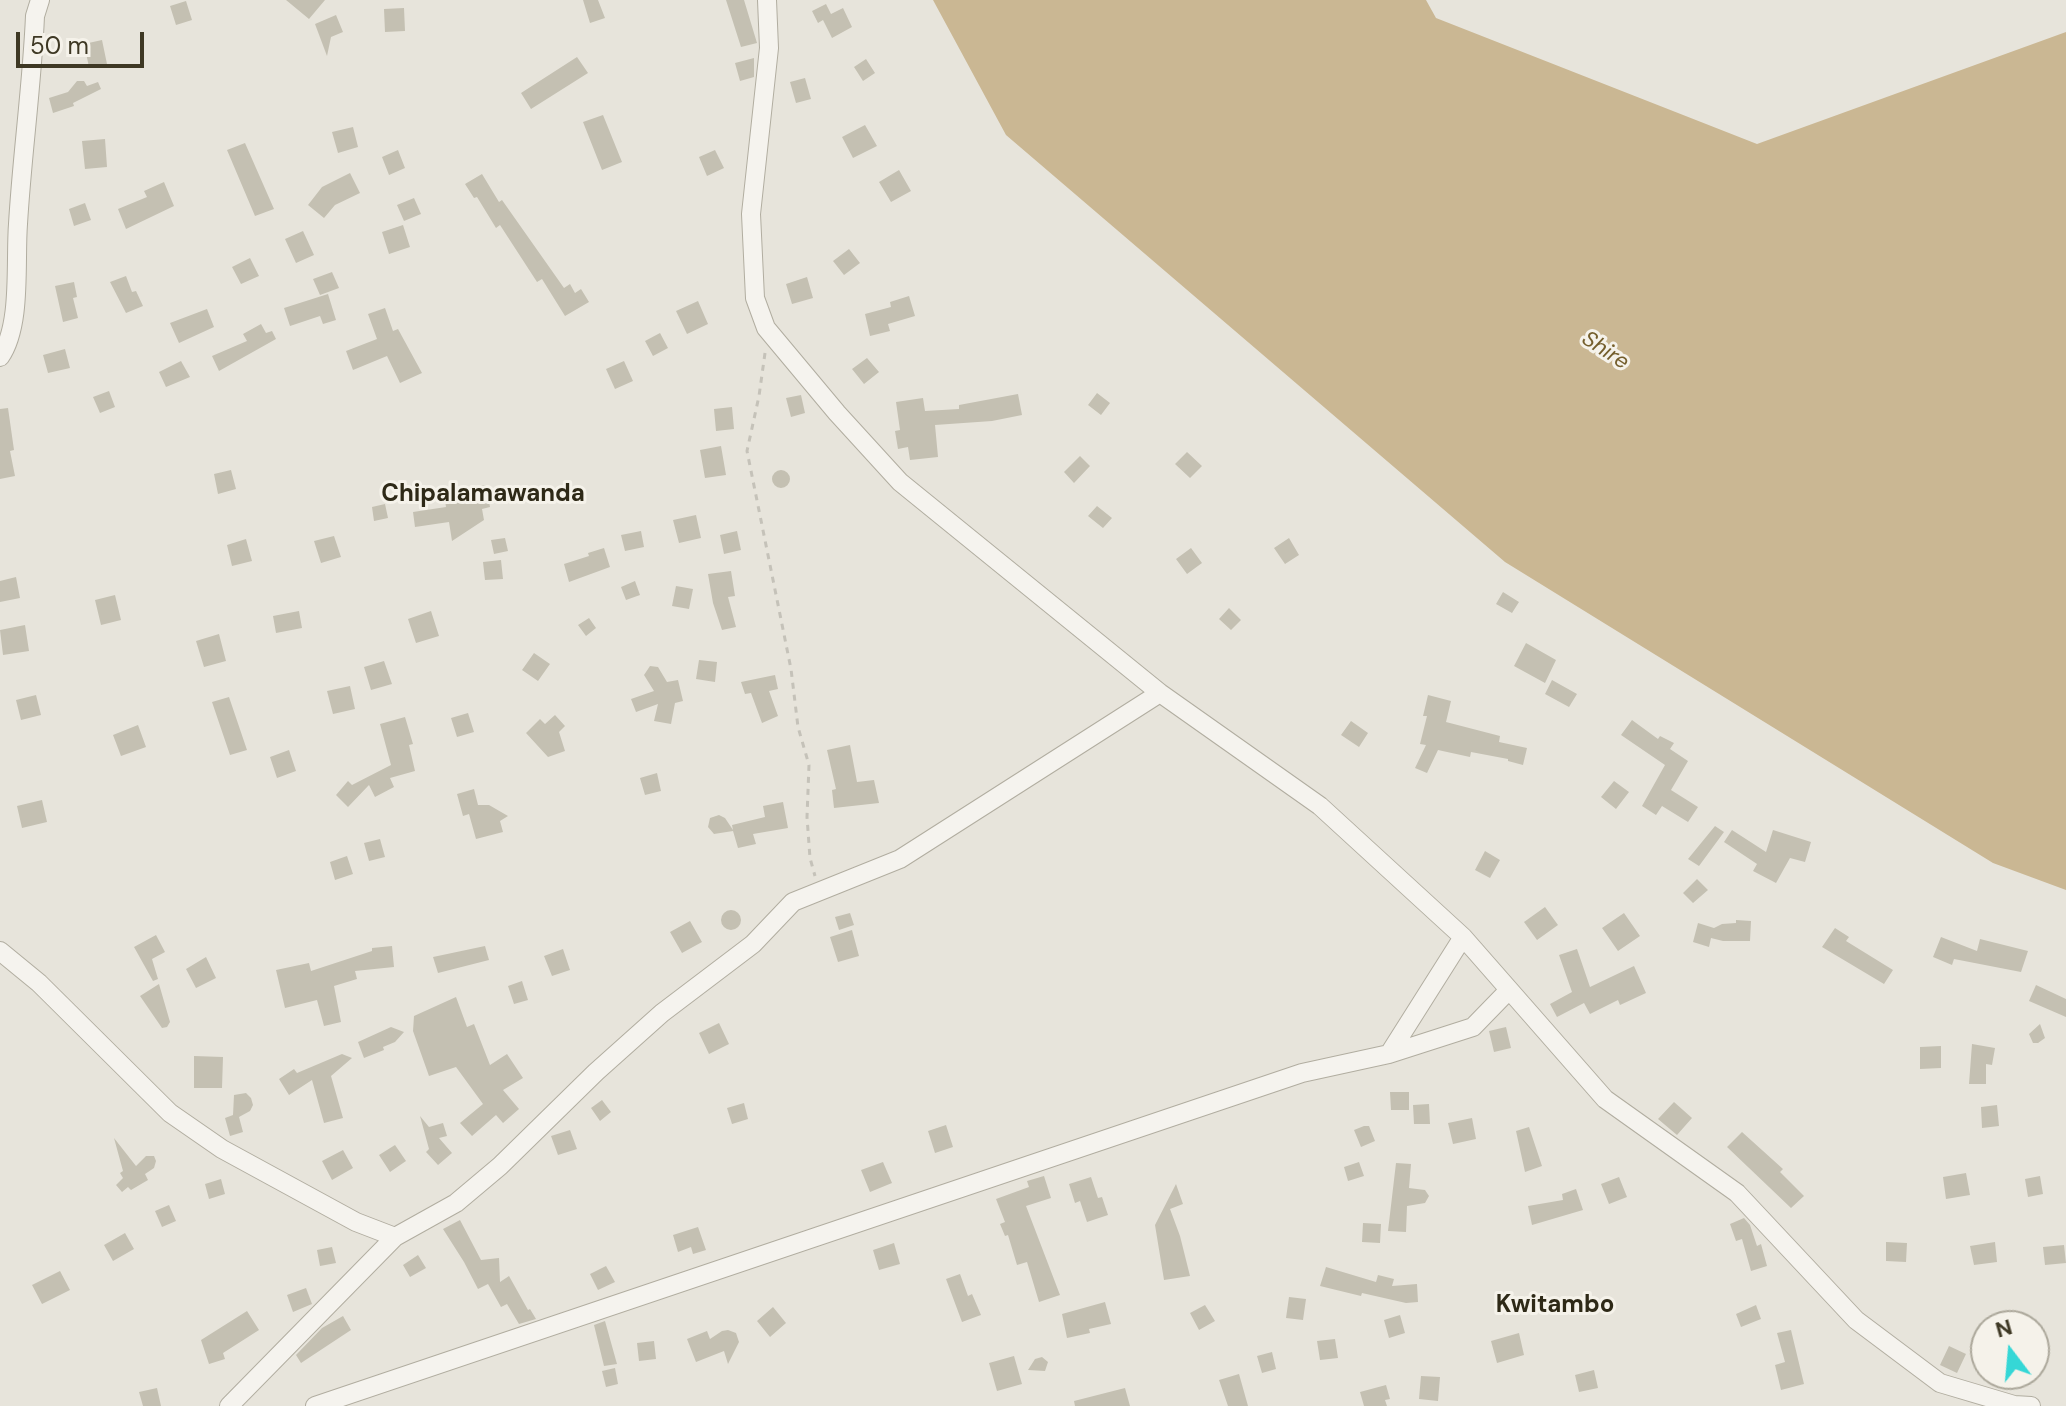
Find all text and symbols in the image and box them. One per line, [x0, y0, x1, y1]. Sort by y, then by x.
scale bar [20, 16, 148, 66]
text: 50 m [30, 30, 89, 61]
water label: Shire [1576, 326, 1634, 376]
district label: Chipalamawanda [381, 481, 585, 509]
district label: Kwitambo [1496, 1292, 1614, 1320]
north arrow [1970, 1310, 2050, 1390]
text: N [1992, 1312, 2016, 1345]

